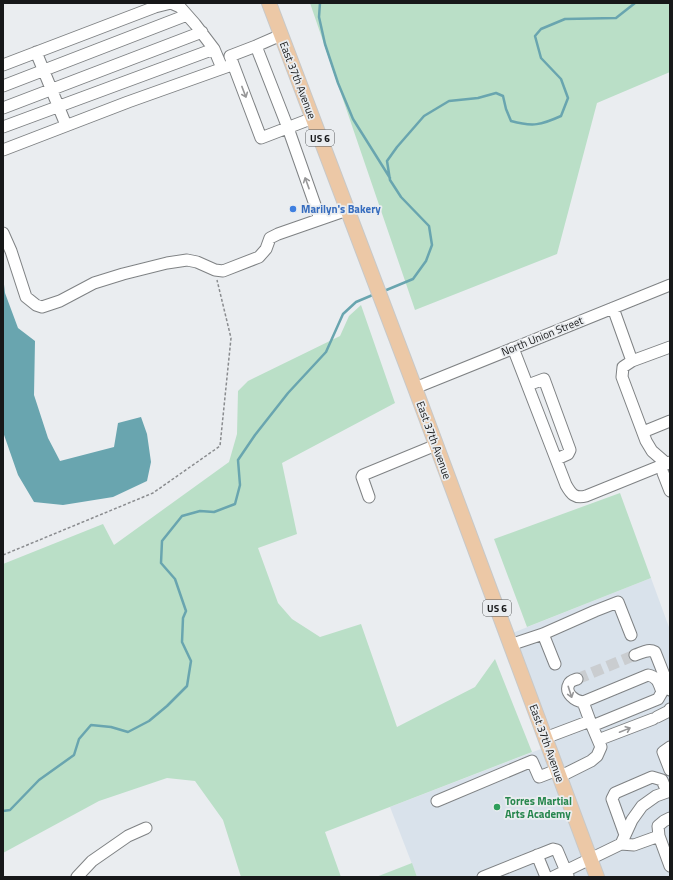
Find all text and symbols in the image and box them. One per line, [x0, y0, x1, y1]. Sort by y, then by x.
street label: East 37th Avenue [276, 39, 320, 122]
one-way arrow [240, 86, 248, 98]
road number: US 6 [306, 130, 334, 146]
one-way arrow [303, 177, 311, 189]
place label: Marilyn's Bakery [301, 201, 381, 217]
marker: Marilyn's Bakery [288, 204, 298, 214]
street label: North Union Street [499, 312, 585, 360]
street label: East 37th Avenue [412, 399, 456, 482]
road number: US 6 [483, 600, 511, 616]
one-way arrow [567, 685, 574, 698]
street label: East 37th Avenue [525, 702, 569, 785]
one-way arrow [619, 725, 631, 733]
place label: Torres Martial Arts Academy [505, 793, 572, 822]
marker: Torres Martial Arts Academy [492, 802, 502, 812]

